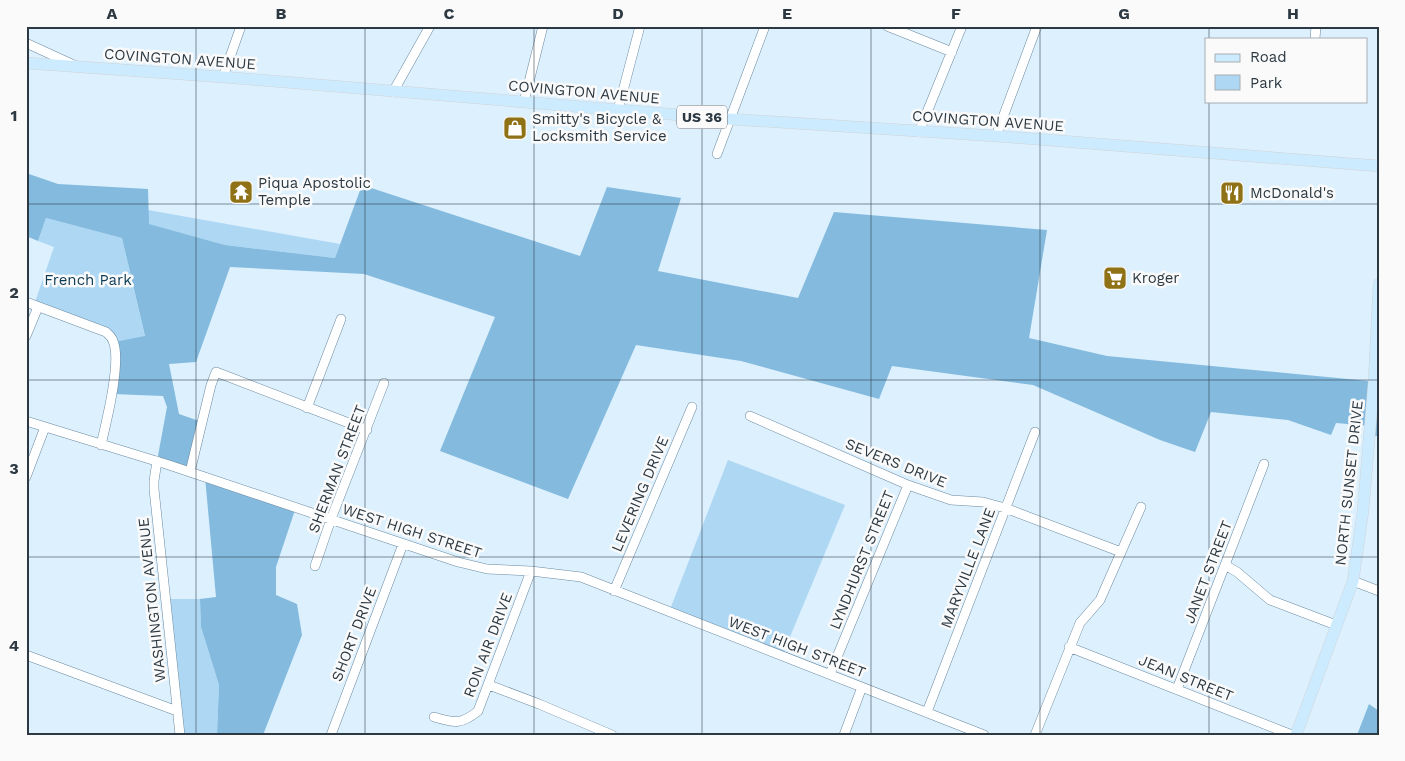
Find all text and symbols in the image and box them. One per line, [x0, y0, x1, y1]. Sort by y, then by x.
text: A [107, 4, 118, 23]
text: B [276, 4, 287, 23]
text: C [444, 4, 455, 23]
text: D [612, 4, 624, 23]
text: E [782, 4, 792, 23]
text: F [951, 4, 961, 23]
text: G [1118, 4, 1130, 23]
text: H [1287, 4, 1299, 23]
legend [1205, 38, 1368, 102]
street label: COVINGTON AVENUE [103, 45, 257, 73]
text: Road [1250, 48, 1287, 66]
text: Park [1250, 74, 1283, 92]
street label: COVINGTON AVENUE [507, 76, 661, 108]
road number: US 36 [677, 105, 727, 128]
text: 1 [11, 106, 17, 125]
street label: COVINGTON AVENUE [911, 107, 1065, 135]
place label: Smitty's Bicycle & Locksmith Service [532, 110, 667, 145]
shop icon: Smitty's Bicycle & Locksmith Service [502, 115, 528, 141]
place label: Piqua Apostolic Temple [258, 174, 371, 209]
temple icon: Piqua Apostolic Temple [228, 179, 254, 205]
restaurant icon: McDonald's [1219, 180, 1245, 206]
place label: McDonald's [1250, 184, 1334, 202]
supermarket icon: Kroger [1102, 265, 1128, 291]
place label: Kroger [1132, 269, 1179, 287]
park label: French Park [44, 271, 132, 289]
text: 2 [9, 283, 19, 302]
street label: NORTH SUNSET DRIVE [1331, 400, 1367, 566]
street label: SHERMAN STREET [304, 403, 370, 535]
street label: LEVERING DRIVE [608, 434, 672, 554]
street label: SEVERS DRIVE [843, 434, 949, 492]
text: 3 [9, 459, 19, 478]
street label: LYNDHURST STREET [826, 488, 898, 632]
street label: WEST HIGH STREET [340, 500, 484, 562]
street label: MARYVILLE LANE [937, 505, 999, 631]
street label: WASHINGTON AVENUE [134, 517, 170, 683]
street label: JANET STREET [1180, 518, 1236, 626]
street label: SHORT DRIVE [328, 584, 380, 684]
street label: RON AIR DRIVE [460, 590, 516, 700]
street label: WEST HIGH STREET [726, 612, 868, 682]
text: 4 [9, 636, 19, 655]
street label: JEAN STREET [1136, 651, 1236, 705]

